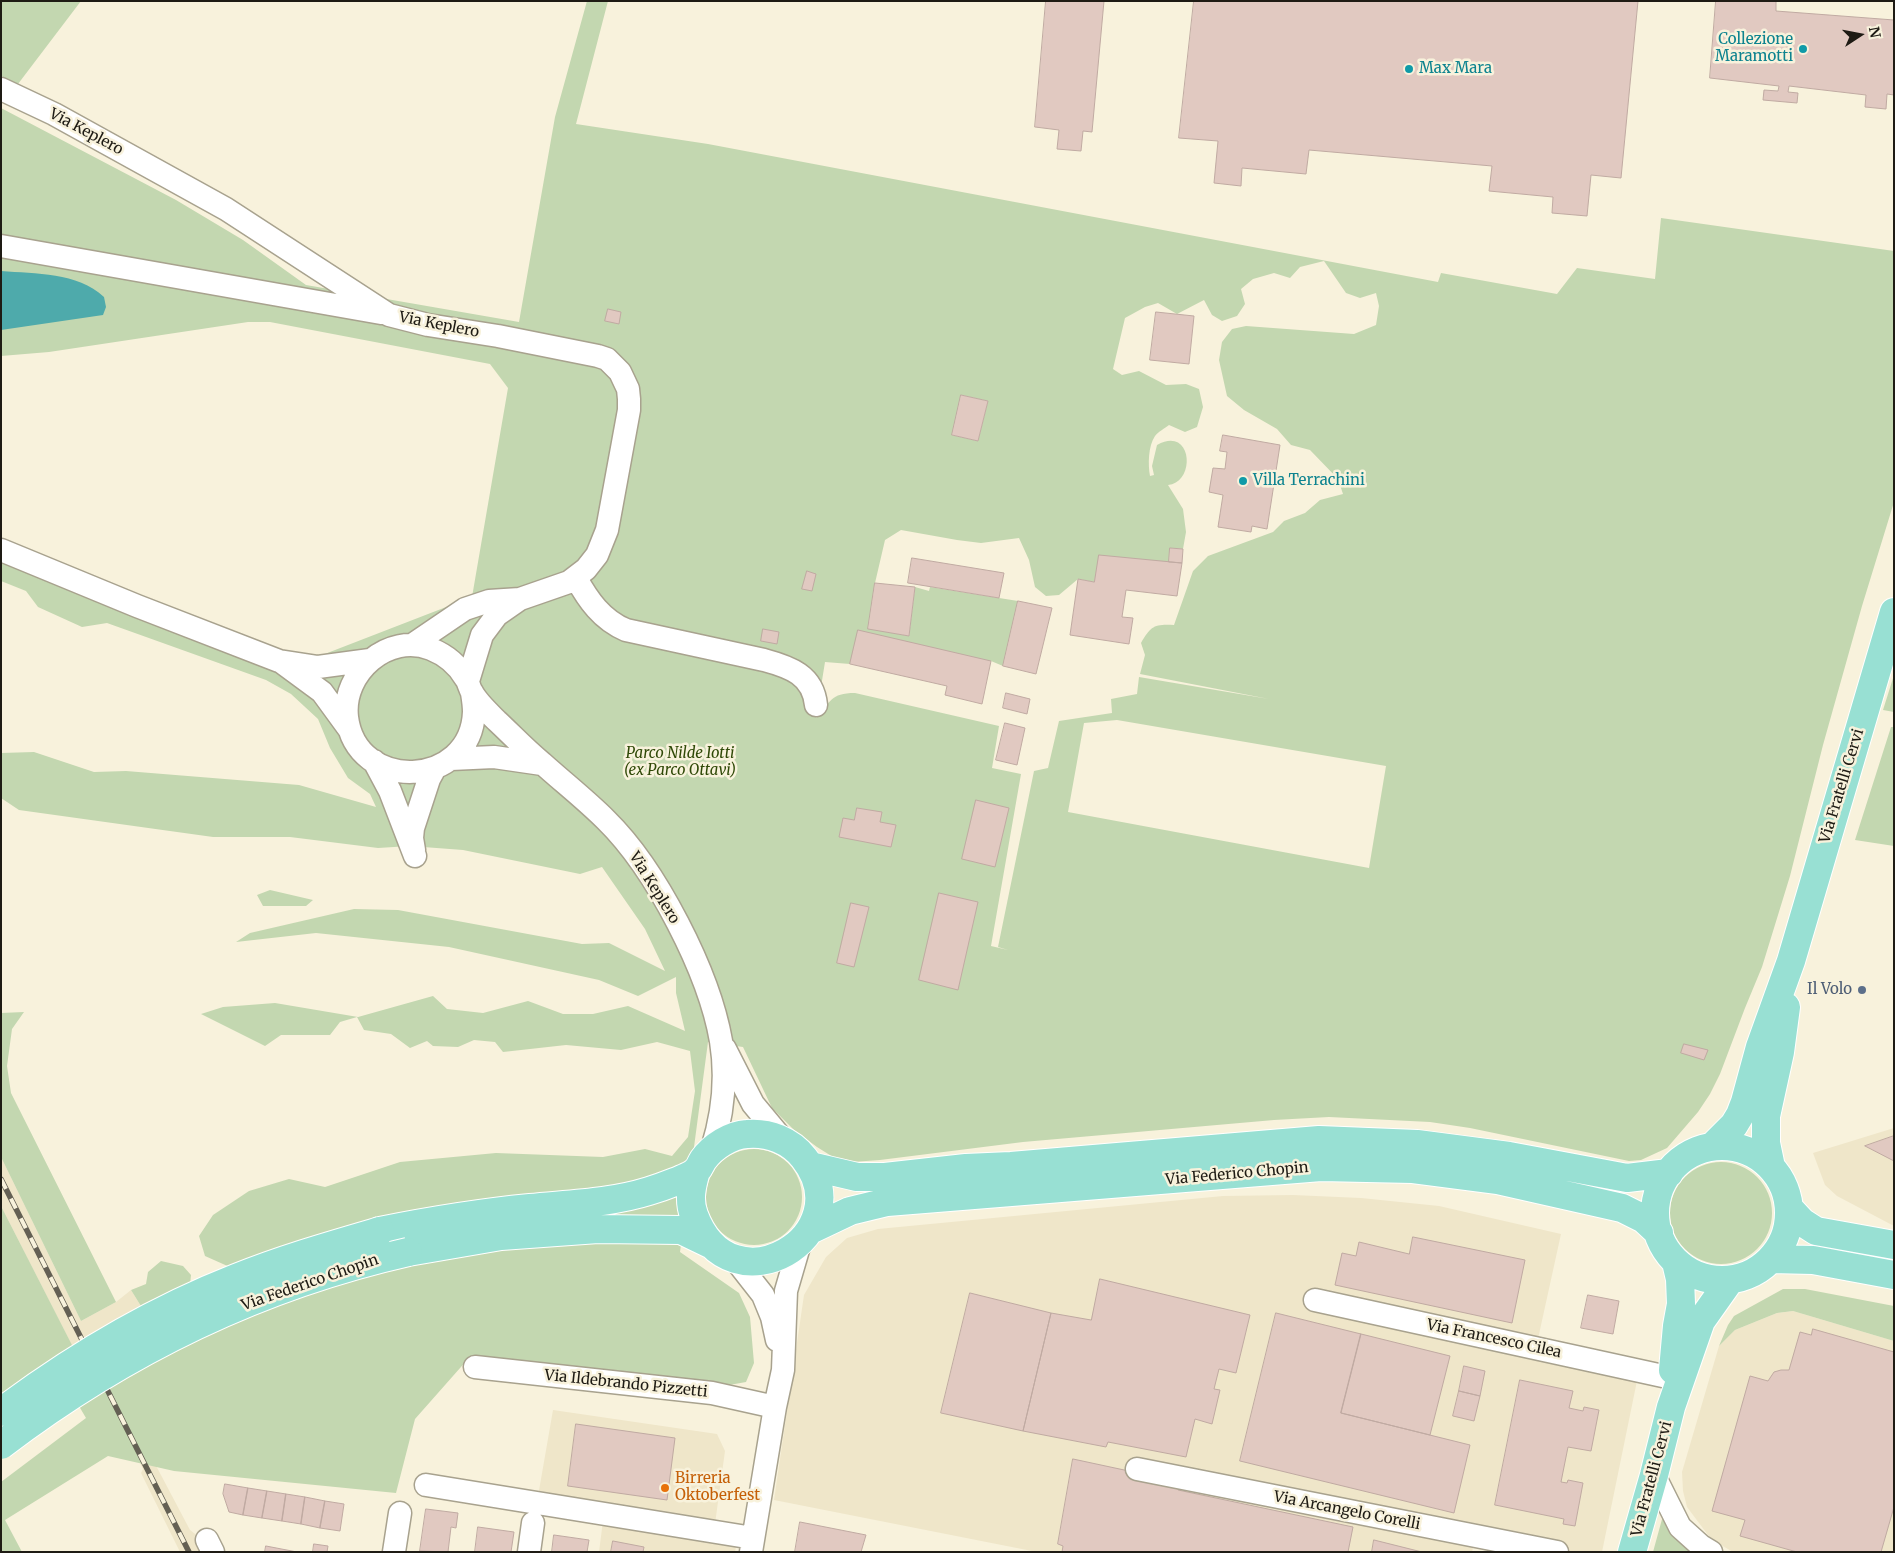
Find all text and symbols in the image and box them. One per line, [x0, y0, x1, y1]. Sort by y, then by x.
north arrow [1835, 10, 1885, 60]
text: N [1865, 25, 1885, 39]
place label: Collezione Maramotti [1715, 31, 1793, 66]
marker: Collezione Maramotti [1797, 43, 1809, 55]
place label: Max Mara [1419, 60, 1492, 78]
marker: Max Mara [1403, 63, 1415, 75]
street label: Via Keplero [46, 105, 126, 159]
street label: Via Keplero [397, 308, 481, 342]
place label: Villa Terrachini [1253, 472, 1365, 490]
marker: Villa Terrachini [1237, 475, 1249, 487]
street label: Via Fratelli Cervi [1816, 727, 1868, 845]
park label: Parco Nilde Iotti (ex Parco Ottavi) [624, 745, 736, 780]
street label: Via Keplero [625, 849, 683, 927]
place label: Il Volo [1807, 981, 1852, 999]
marker: Il Volo [1856, 984, 1868, 996]
street label: Via Federico Chopin [1165, 1159, 1309, 1189]
street label: Via Federico Chopin [239, 1251, 381, 1315]
street label: Via Francesco Cilea [1425, 1316, 1563, 1362]
street label: Via Ildebrando Pizzetti [544, 1366, 708, 1402]
street label: Via Fratelli Cervi [1628, 1419, 1676, 1539]
place label: Birreria Oktoberfest [675, 1470, 760, 1505]
marker: Birreria Oktoberfest [659, 1482, 671, 1494]
street label: Via Arcangelo Corelli [1272, 1488, 1422, 1534]

